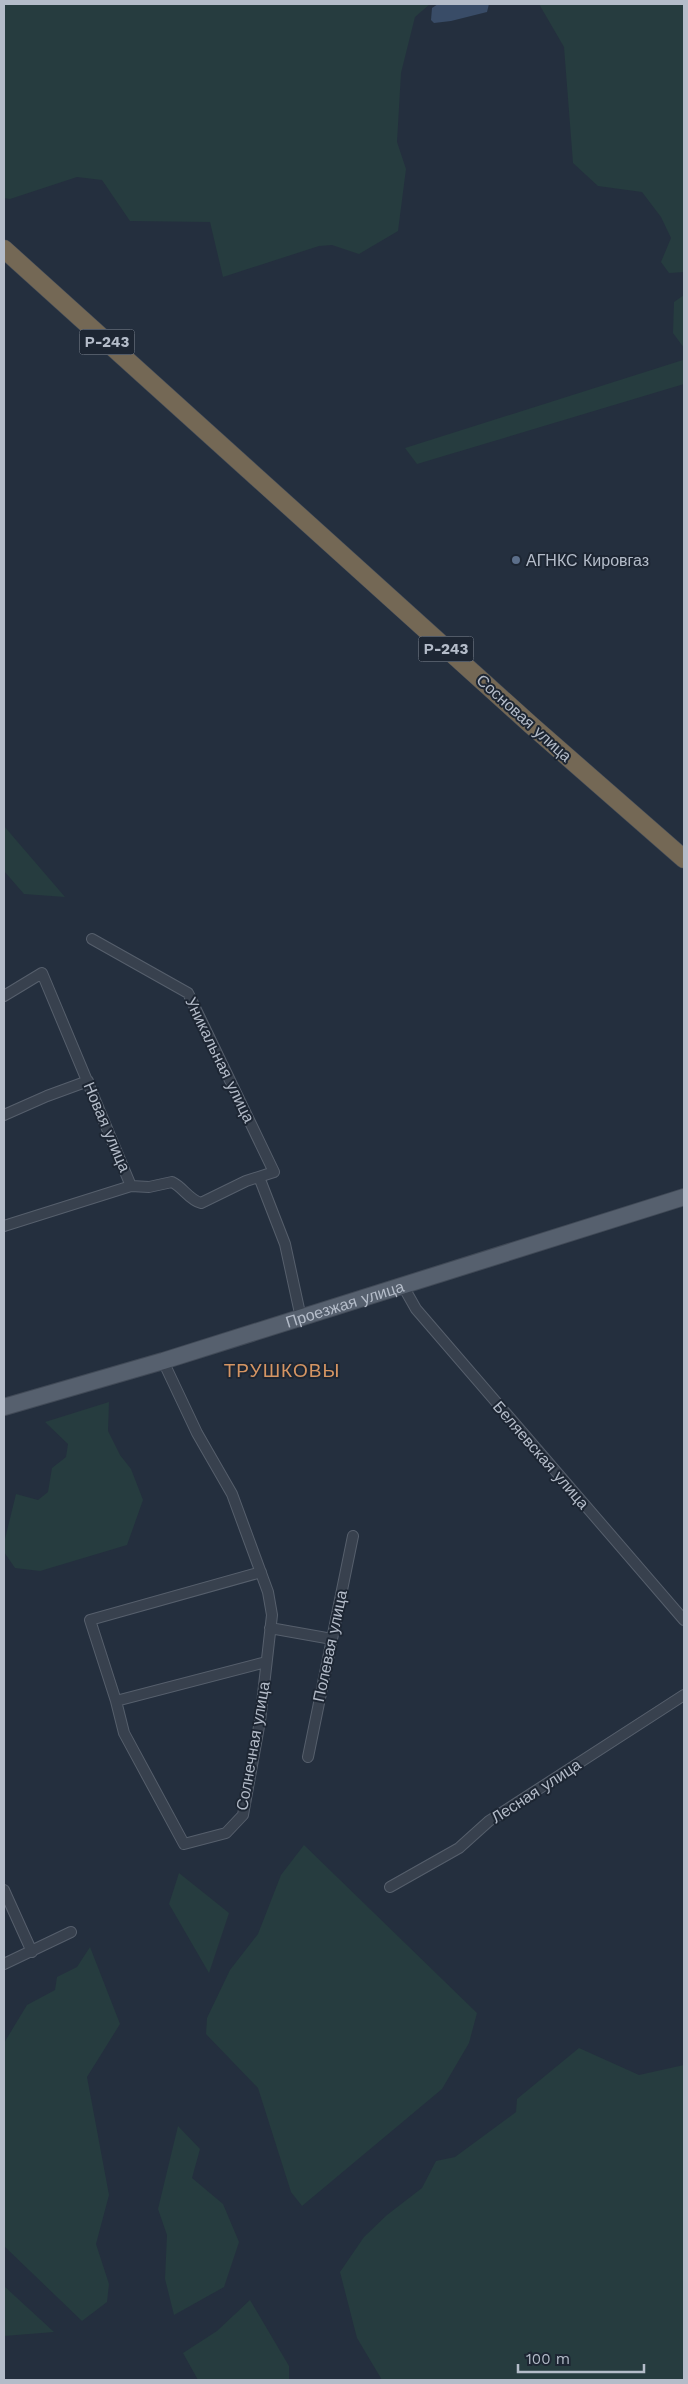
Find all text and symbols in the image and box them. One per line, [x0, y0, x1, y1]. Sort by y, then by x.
road number: Р-243 [80, 330, 134, 354]
place label: АГНКС Кировгаз [526, 551, 649, 570]
marker: АГНКС Кировгаз [510, 554, 522, 566]
road number: Р-243 [418, 636, 474, 662]
street label: Сосновая улица [472, 670, 576, 766]
street label: Уникальная улица [181, 994, 259, 1126]
street label: Новая улица [80, 1079, 134, 1175]
street label: Проезжая улица [283, 1276, 406, 1331]
district label: ТРУШКОВЫ [224, 1359, 340, 1382]
street label: Беляевская улица [489, 1397, 593, 1513]
street label: Полевая улица [309, 1588, 351, 1704]
street label: Солнечная улица [232, 1680, 274, 1812]
street label: Лесная улица [488, 1755, 585, 1827]
scale bar [518, 2342, 644, 2374]
text: 100 m [526, 2350, 570, 2368]

